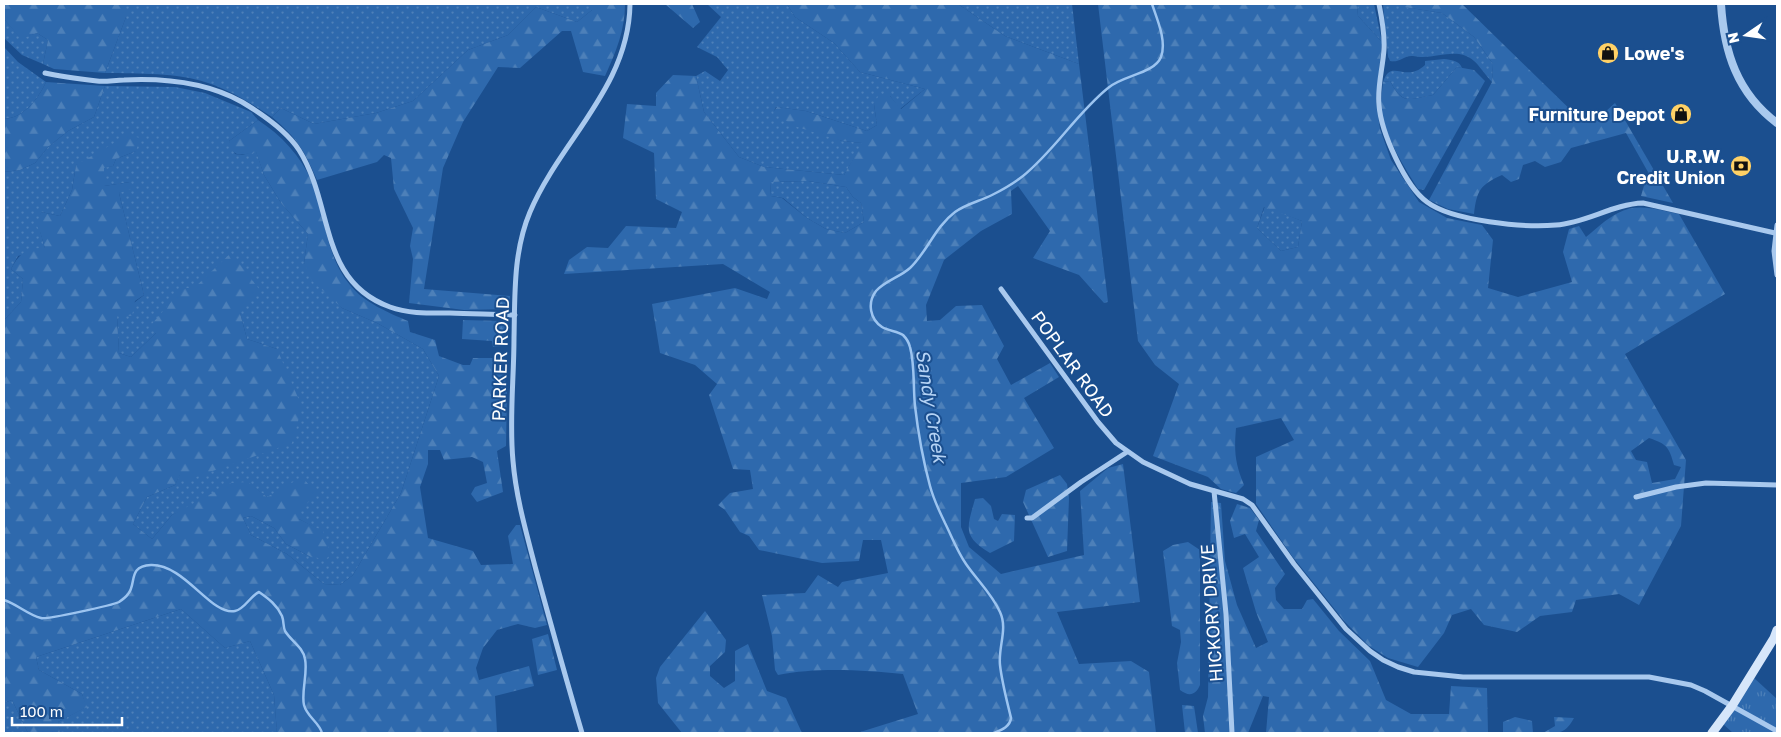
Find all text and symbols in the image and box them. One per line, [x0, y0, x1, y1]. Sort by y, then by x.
north arrow [1721, 10, 1771, 60]
text: N [1723, 31, 1742, 45]
shop icon: Lowe's [1596, 41, 1620, 65]
place label: Lowe's [1624, 42, 1685, 64]
shop icon: Furniture Depot [1669, 102, 1693, 126]
place label: Furniture Depot [1528, 103, 1665, 125]
place label: U.R.W. Credit Union [1616, 145, 1725, 188]
bank icon: U.R.W. Credit Union [1729, 154, 1753, 178]
street label: PARKER ROAD [487, 296, 513, 422]
street label: POPLAR ROAD [1027, 306, 1119, 422]
water label: Sandy Creek [912, 348, 953, 467]
street label: HICKORY DRIVE [1195, 543, 1227, 683]
scale bar [12, 694, 122, 726]
text: 100 m [20, 702, 63, 720]

